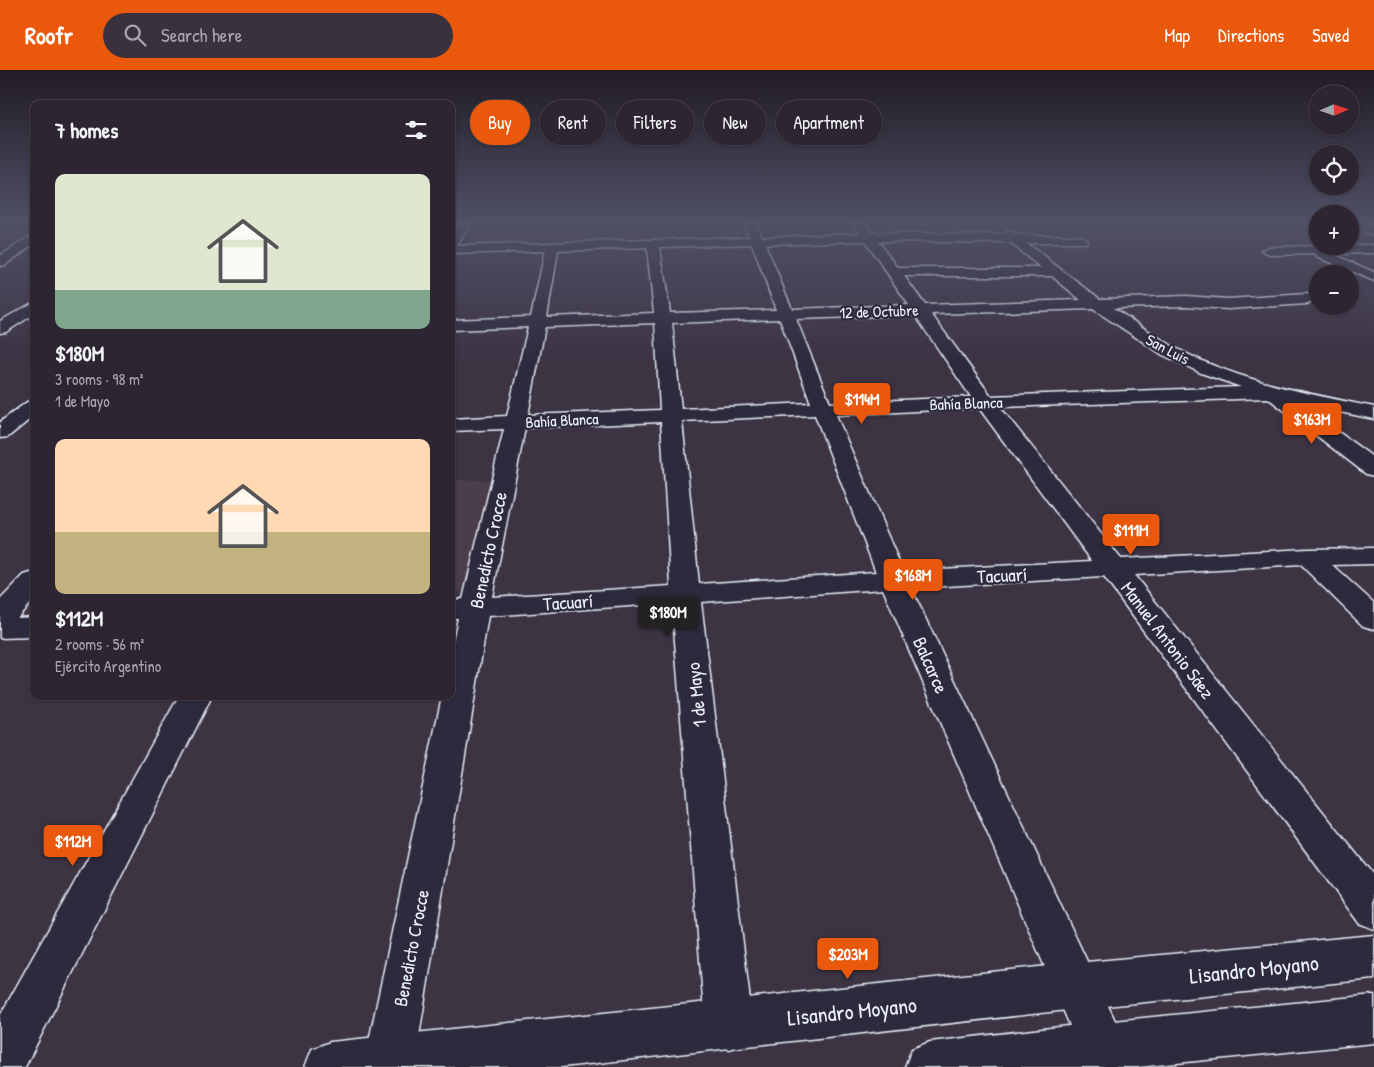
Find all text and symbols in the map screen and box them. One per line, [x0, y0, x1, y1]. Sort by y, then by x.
search box [103, 13, 453, 58]
text: Roofr [25, 19, 73, 51]
icon: search [121, 21, 149, 49]
text: Search here [161, 22, 242, 48]
text: Map [1165, 23, 1190, 48]
text: Directions [1218, 23, 1284, 48]
text: Saved [1312, 23, 1349, 48]
north arrow [1309, 85, 1359, 135]
map controls [1309, 85, 1359, 315]
chip: Buy [470, 100, 530, 145]
chip: Rent [540, 100, 606, 145]
chip: Filters [616, 100, 694, 145]
chip: New [704, 100, 766, 145]
chip: Apartment [776, 100, 882, 145]
text: 7 homes [55, 116, 118, 145]
icon: filters [402, 116, 430, 144]
button: locate [1309, 145, 1359, 195]
button: + [1309, 205, 1359, 255]
icon: home [198, 206, 288, 296]
button: − [1309, 265, 1359, 315]
street label: 12 de Octubre [839, 299, 920, 323]
street label: San Luis [1142, 328, 1194, 370]
text: $180M [55, 339, 104, 368]
text: 3 rooms · 98 m² [55, 368, 144, 390]
pin: $114M [827, 382, 897, 425]
text: $114M [844, 388, 880, 410]
text: 1 de Mayo [55, 390, 110, 412]
street label: Bahía Blanca [929, 391, 1003, 415]
pin: $163M [1277, 402, 1347, 445]
street label: Bahía Blanca [525, 407, 599, 433]
text: $163M [1294, 408, 1331, 430]
icon: home [198, 471, 288, 561]
street label: Benedicto Crocce [463, 489, 513, 611]
pin: $111M [1096, 514, 1166, 556]
text: $111M [1113, 519, 1149, 541]
pin: $168M [878, 558, 948, 601]
street label: Tacuarí [976, 561, 1028, 589]
text: $168M [895, 564, 931, 586]
street label: Manuel Antonio Sáez [1115, 576, 1221, 704]
street label: Tacuarí [542, 587, 594, 617]
pin: $180M [633, 596, 703, 638]
text: $180M [649, 601, 687, 623]
text: $112M [55, 604, 103, 633]
text: 2 rooms · 56 m² [55, 633, 144, 655]
street label: Balcarce [907, 633, 955, 698]
text: Ejército Argentino [55, 655, 161, 677]
street label: 1 de Mayo [680, 661, 712, 729]
pin: $112M [38, 824, 108, 867]
text: $112M [55, 830, 91, 852]
street label: Benedicto Crocce [387, 887, 435, 1009]
pin: $203M [813, 938, 883, 980]
text: $203M [828, 943, 868, 965]
street label: Lisandro Moyano [1188, 947, 1320, 991]
street label: Lisandro Moyano [786, 989, 918, 1033]

